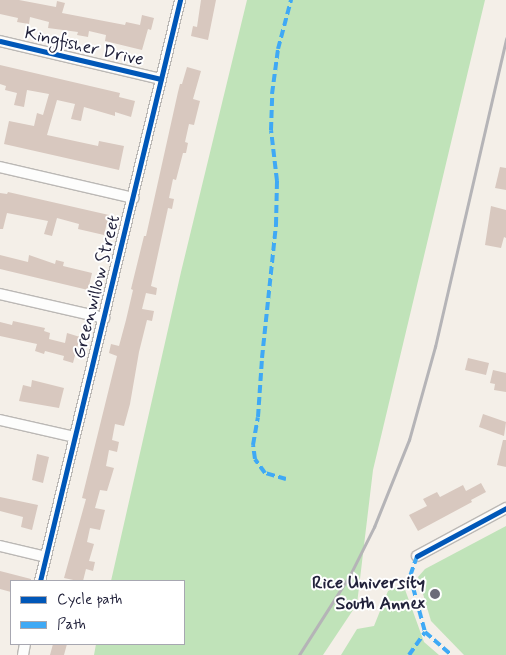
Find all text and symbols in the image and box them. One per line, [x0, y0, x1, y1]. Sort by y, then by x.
street label: Kingfisher Drive [23, 23, 145, 71]
street label: Greenwillow Street [68, 211, 126, 363]
place label: Rice University South Annex [311, 573, 425, 616]
legend [10, 580, 185, 645]
marker: Rice University South Annex [429, 588, 441, 600]
text: Cycle path [57, 590, 122, 610]
text: Path [57, 615, 86, 635]

